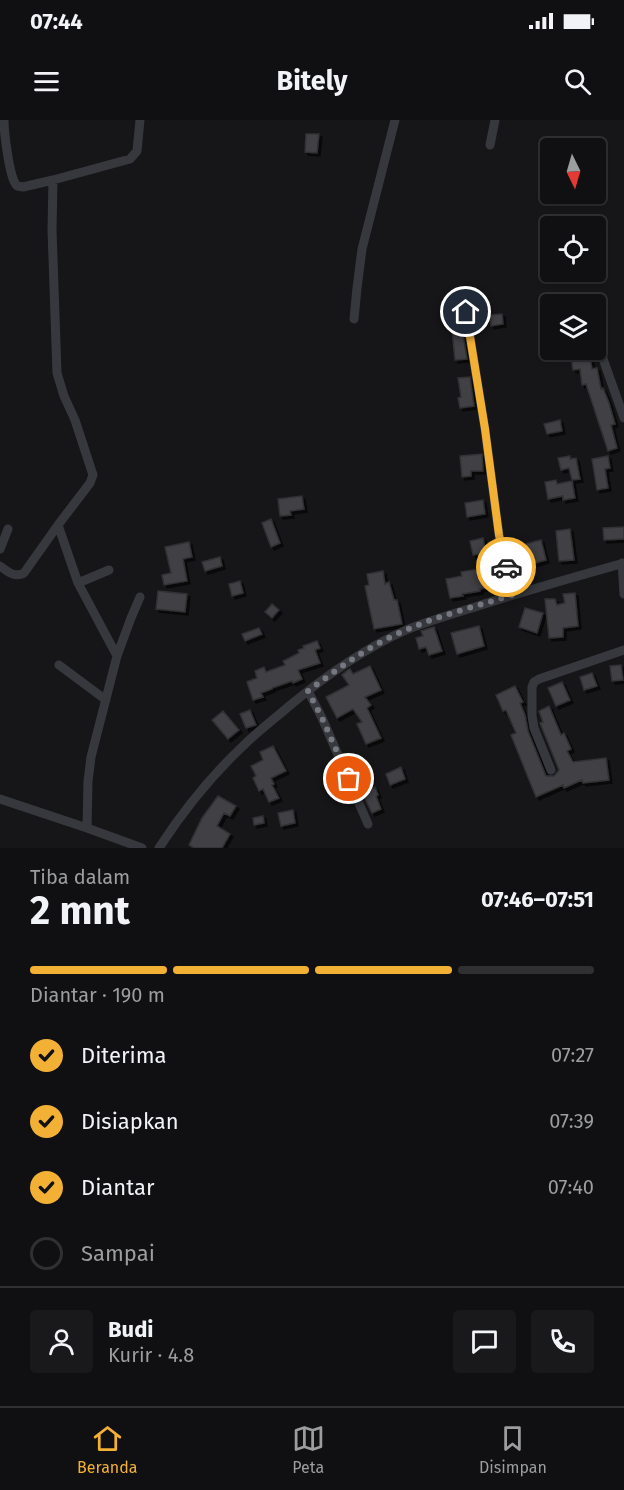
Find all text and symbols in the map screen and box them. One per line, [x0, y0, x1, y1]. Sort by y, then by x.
text: 07:44 [30, 8, 83, 35]
icon: menu [30, 65, 63, 98]
text: Bitely [277, 65, 347, 97]
icon: search [561, 65, 594, 98]
north arrow [540, 138, 606, 204]
map controls [540, 138, 606, 360]
button: locate [540, 216, 606, 282]
pin [440, 286, 491, 337]
button: layers [540, 294, 606, 360]
icon: home [449, 295, 482, 328]
courier [476, 537, 536, 597]
icon: car [490, 551, 523, 584]
pin [323, 753, 374, 804]
icon: bag [332, 762, 365, 795]
text: Tiba dalam [30, 865, 130, 889]
text: 07:46–07:51 [481, 886, 594, 913]
text: 2 mnt [30, 888, 130, 934]
text: Diantar · 190 m [30, 983, 165, 1007]
icon: check [30, 1039, 63, 1072]
text: Diterima [81, 1042, 167, 1069]
text: 07:27 [551, 1043, 594, 1067]
icon: check [30, 1105, 63, 1138]
text: Disiapkan [81, 1108, 179, 1135]
text: 07:39 [549, 1109, 594, 1133]
icon: check [30, 1171, 63, 1204]
text: Diantar [81, 1174, 154, 1201]
text: 07:40 [548, 1175, 594, 1199]
text: Sampai [81, 1240, 155, 1267]
button: person [30, 1310, 93, 1373]
button: chat [453, 1310, 516, 1373]
button: phone [531, 1310, 594, 1373]
text: Budi [108, 1316, 154, 1343]
text: Kurir · 4.8 [108, 1343, 194, 1367]
tab: Beranda [77, 1422, 138, 1477]
tab: Peta [292, 1422, 325, 1477]
tab: Disimpan [479, 1422, 547, 1477]

